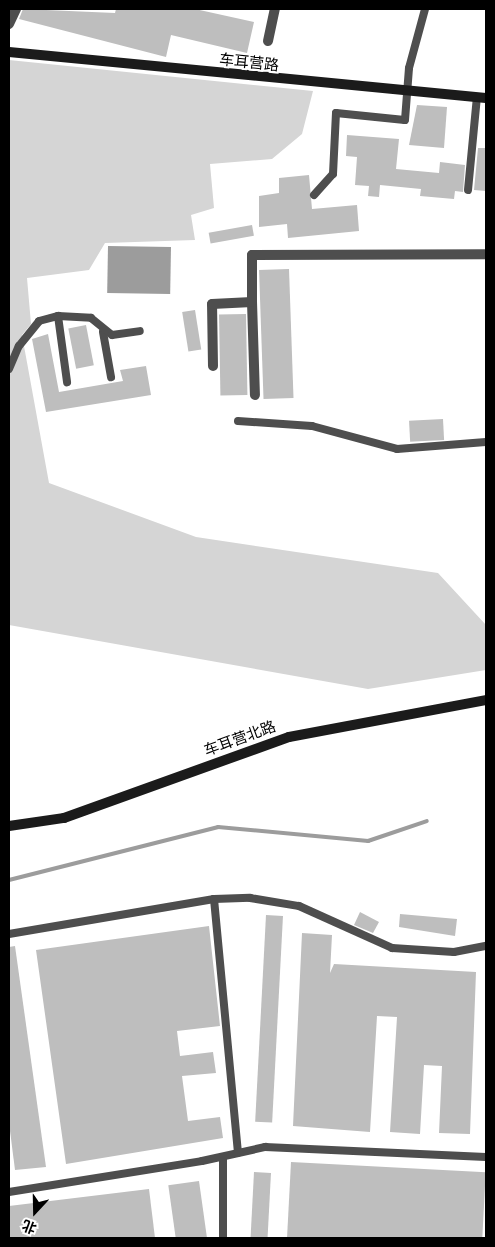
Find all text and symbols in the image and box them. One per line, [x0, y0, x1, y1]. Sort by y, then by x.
street label: 车耳营路 [218, 51, 280, 75]
street label: 车耳营北路 [202, 718, 278, 760]
north arrow [10, 1187, 60, 1237]
text: 北 [20, 1216, 39, 1237]

